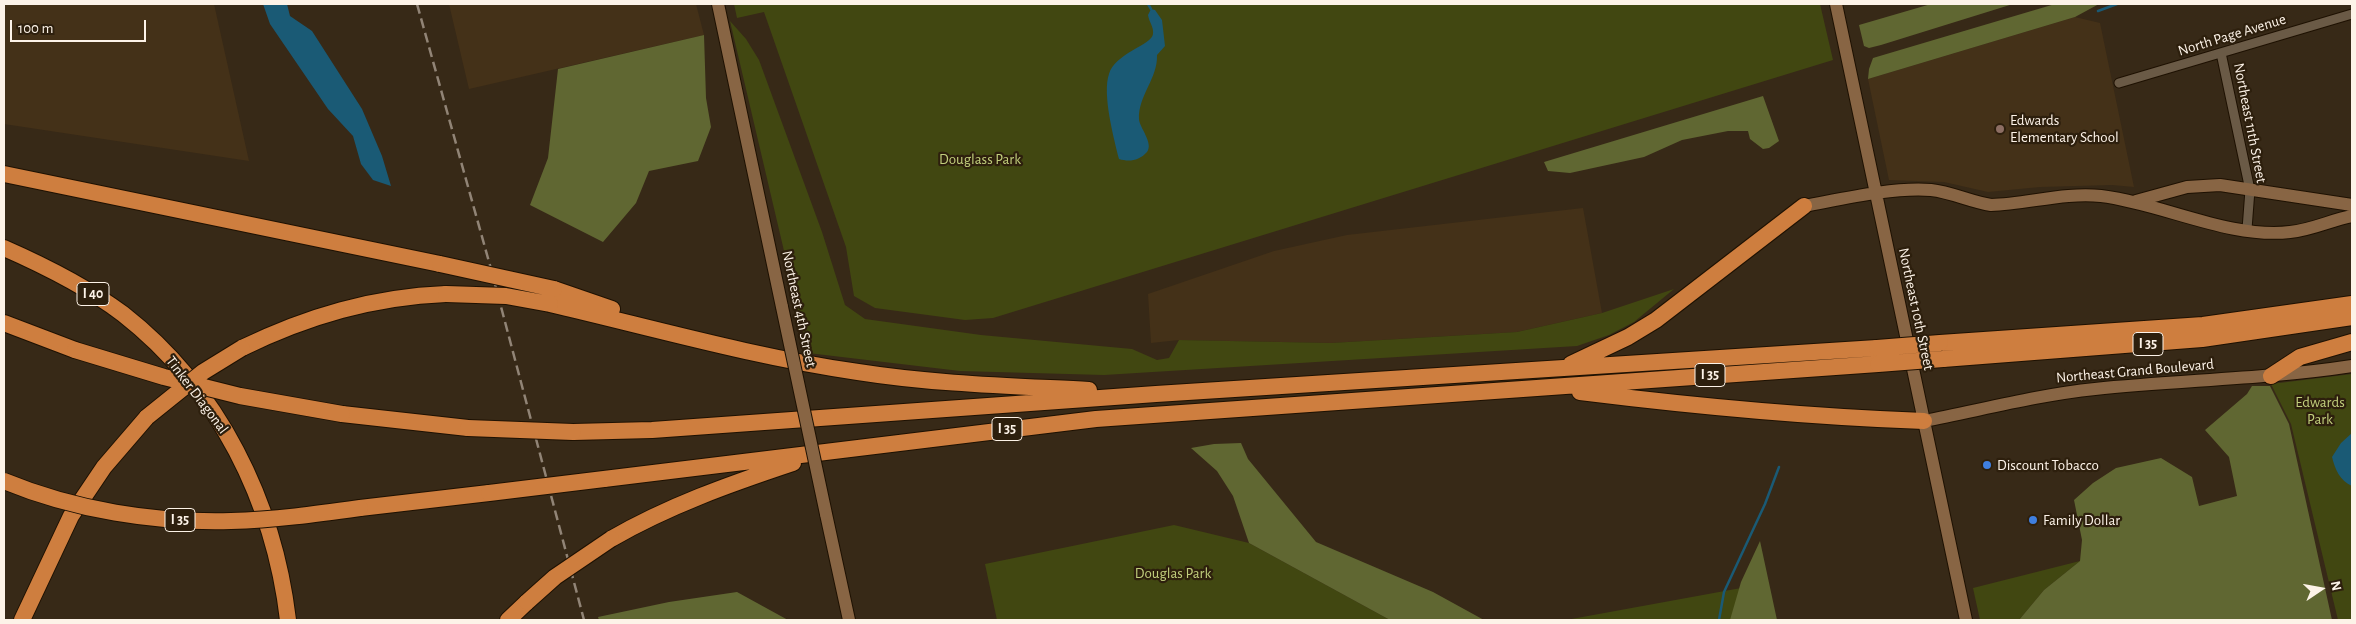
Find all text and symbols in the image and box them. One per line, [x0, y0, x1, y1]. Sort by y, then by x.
scale bar [12, 10, 149, 42]
street label: North Page Avenue [2176, 10, 2288, 60]
text: 100 m [18, 21, 53, 36]
street label: Northeast 11th Street [2230, 61, 2270, 185]
place label: Edwards Elementary School [2010, 111, 2119, 146]
marker: Edwards Elementary School [1994, 123, 2006, 135]
park label: Douglass Park [939, 150, 1021, 168]
street label: Northeast 10th Street [1894, 246, 1938, 372]
street label: Northeast 4th Street [778, 249, 820, 369]
road number: I 40 [77, 282, 109, 306]
road number: I 35 [2133, 332, 2163, 356]
street label: Tinker Diagonal [162, 353, 232, 437]
street label: Northeast Grand Boulevard [2055, 355, 2215, 387]
road number: I 35 [1695, 364, 1725, 386]
park label: Edwards Park [2295, 393, 2345, 428]
road number: I 35 [992, 418, 1022, 440]
place label: Discount Tobacco [1997, 456, 2099, 474]
marker: Discount Tobacco [1981, 459, 1993, 471]
road number: I 35 [165, 508, 195, 532]
place label: Family Dollar [2043, 511, 2120, 529]
marker: Family Dollar [2027, 514, 2039, 526]
park label: Douglas Park [1135, 564, 1211, 582]
north arrow [2296, 564, 2346, 614]
text: N [2328, 580, 2344, 592]

